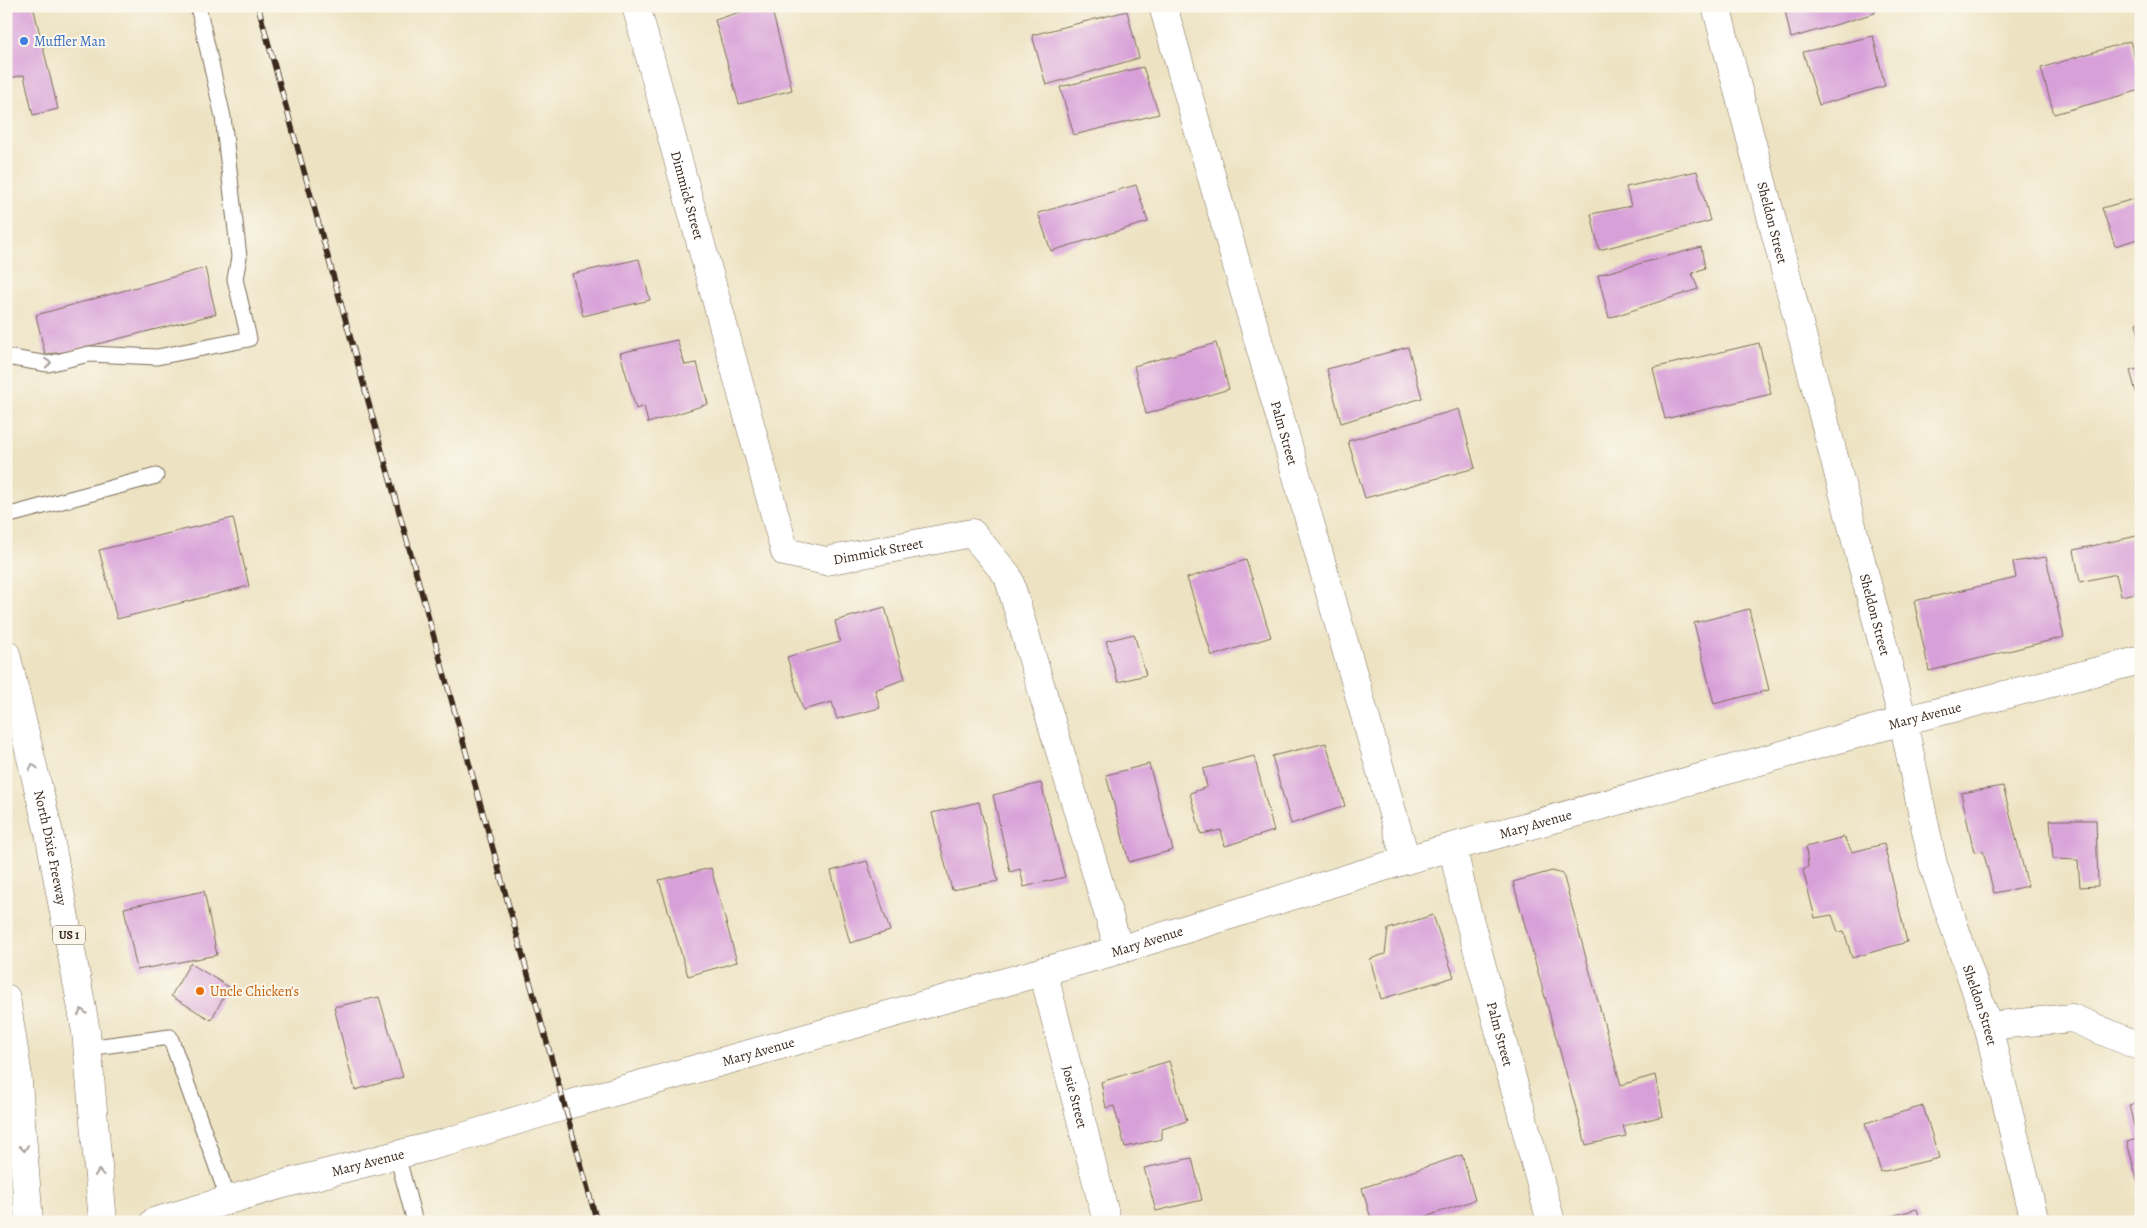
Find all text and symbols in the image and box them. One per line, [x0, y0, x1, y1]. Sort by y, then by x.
place label: Muffler Man [34, 32, 106, 51]
marker: Muffler Man [18, 35, 30, 47]
street label: Dimmick Street [666, 149, 708, 242]
street label: Sheldon Street [1752, 180, 1792, 266]
one-way arrow [44, 357, 52, 368]
street label: Palm Street [1266, 399, 1302, 468]
street label: Dimmick Street [832, 534, 925, 569]
street label: Sheldon Street [1855, 572, 1895, 658]
street label: Mary Avenue [1886, 697, 1963, 735]
one-way arrow [28, 762, 39, 771]
street label: North Dixie Freeway [29, 788, 72, 908]
street label: Mary Avenue [1497, 805, 1574, 843]
street label: Mary Avenue [1109, 921, 1186, 962]
road number: US 1 [53, 926, 85, 944]
street label: Sheldon Street [1958, 962, 2001, 1048]
place label: Uncle Chicken's [210, 982, 299, 1001]
marker: Uncle Chicken's [194, 985, 206, 997]
street label: Palm Street [1482, 1000, 1518, 1069]
one-way arrow [78, 1007, 88, 1016]
street label: Mary Avenue [720, 1033, 797, 1071]
street label: Josie Street [1058, 1064, 1092, 1131]
one-way arrow [18, 1144, 29, 1152]
street label: Mary Avenue [329, 1144, 406, 1181]
one-way arrow [94, 1169, 105, 1177]

